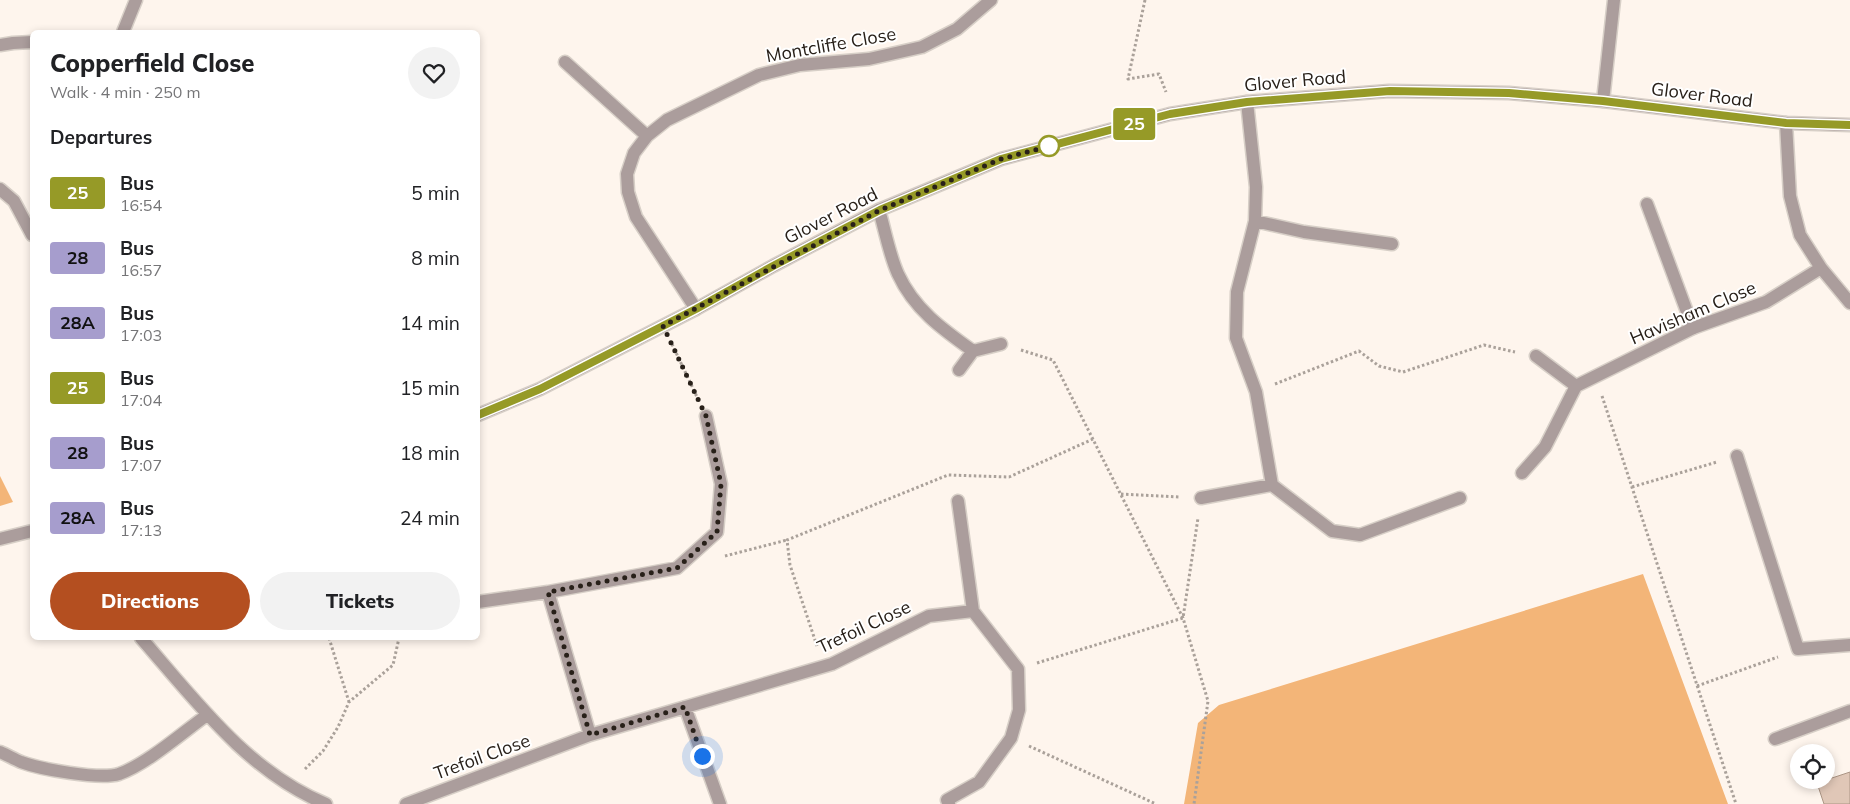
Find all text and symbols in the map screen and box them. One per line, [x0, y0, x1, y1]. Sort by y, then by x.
street label: Montcliffe Close [764, 22, 898, 67]
button: heart [408, 47, 460, 99]
text: Copperfield Close [50, 48, 255, 78]
street label: Glover Road [1243, 65, 1347, 96]
street label: Glover Road [1650, 77, 1754, 112]
text: Walk · 4 min · 250 m [50, 82, 201, 102]
line badge: 25 [1112, 108, 1156, 140]
text: 25 [1123, 112, 1145, 135]
text: Departures [50, 125, 152, 149]
unlabelled marker [1038, 135, 1060, 157]
text: Bus [120, 171, 154, 195]
text: 25 [67, 181, 88, 204]
text: 5 min [411, 181, 460, 205]
street label: Glover Road [780, 182, 882, 249]
text: 16:54 [120, 195, 162, 215]
text: Bus [120, 236, 154, 260]
text: 28 [67, 246, 88, 269]
text: 8 min [411, 246, 460, 270]
text: 16:57 [120, 260, 162, 280]
street label: Havisham Close [1626, 276, 1759, 349]
text: Bus [120, 301, 154, 325]
text: 28A [60, 311, 95, 334]
text: 14 min [400, 311, 460, 335]
text: 17:03 [120, 325, 162, 345]
text: Bus [120, 366, 154, 390]
text: 25 [67, 376, 88, 399]
text: 15 min [400, 376, 460, 400]
text: 17:04 [120, 390, 162, 410]
text: Bus [120, 431, 154, 455]
text: 28 [67, 441, 88, 464]
text: 18 min [400, 441, 460, 465]
text: 17:07 [120, 455, 162, 475]
text: Bus [120, 496, 154, 520]
text: 28A [60, 506, 95, 529]
text: 24 min [400, 506, 460, 530]
text: 17:13 [120, 520, 162, 540]
button: Directions [50, 572, 250, 630]
button: Tickets [260, 572, 460, 630]
street label: Trefoil Close [813, 595, 914, 658]
street label: Trefoil Close [431, 729, 533, 785]
your location [690, 744, 715, 769]
map controls [1790, 744, 1835, 789]
button: locate [1790, 744, 1835, 789]

